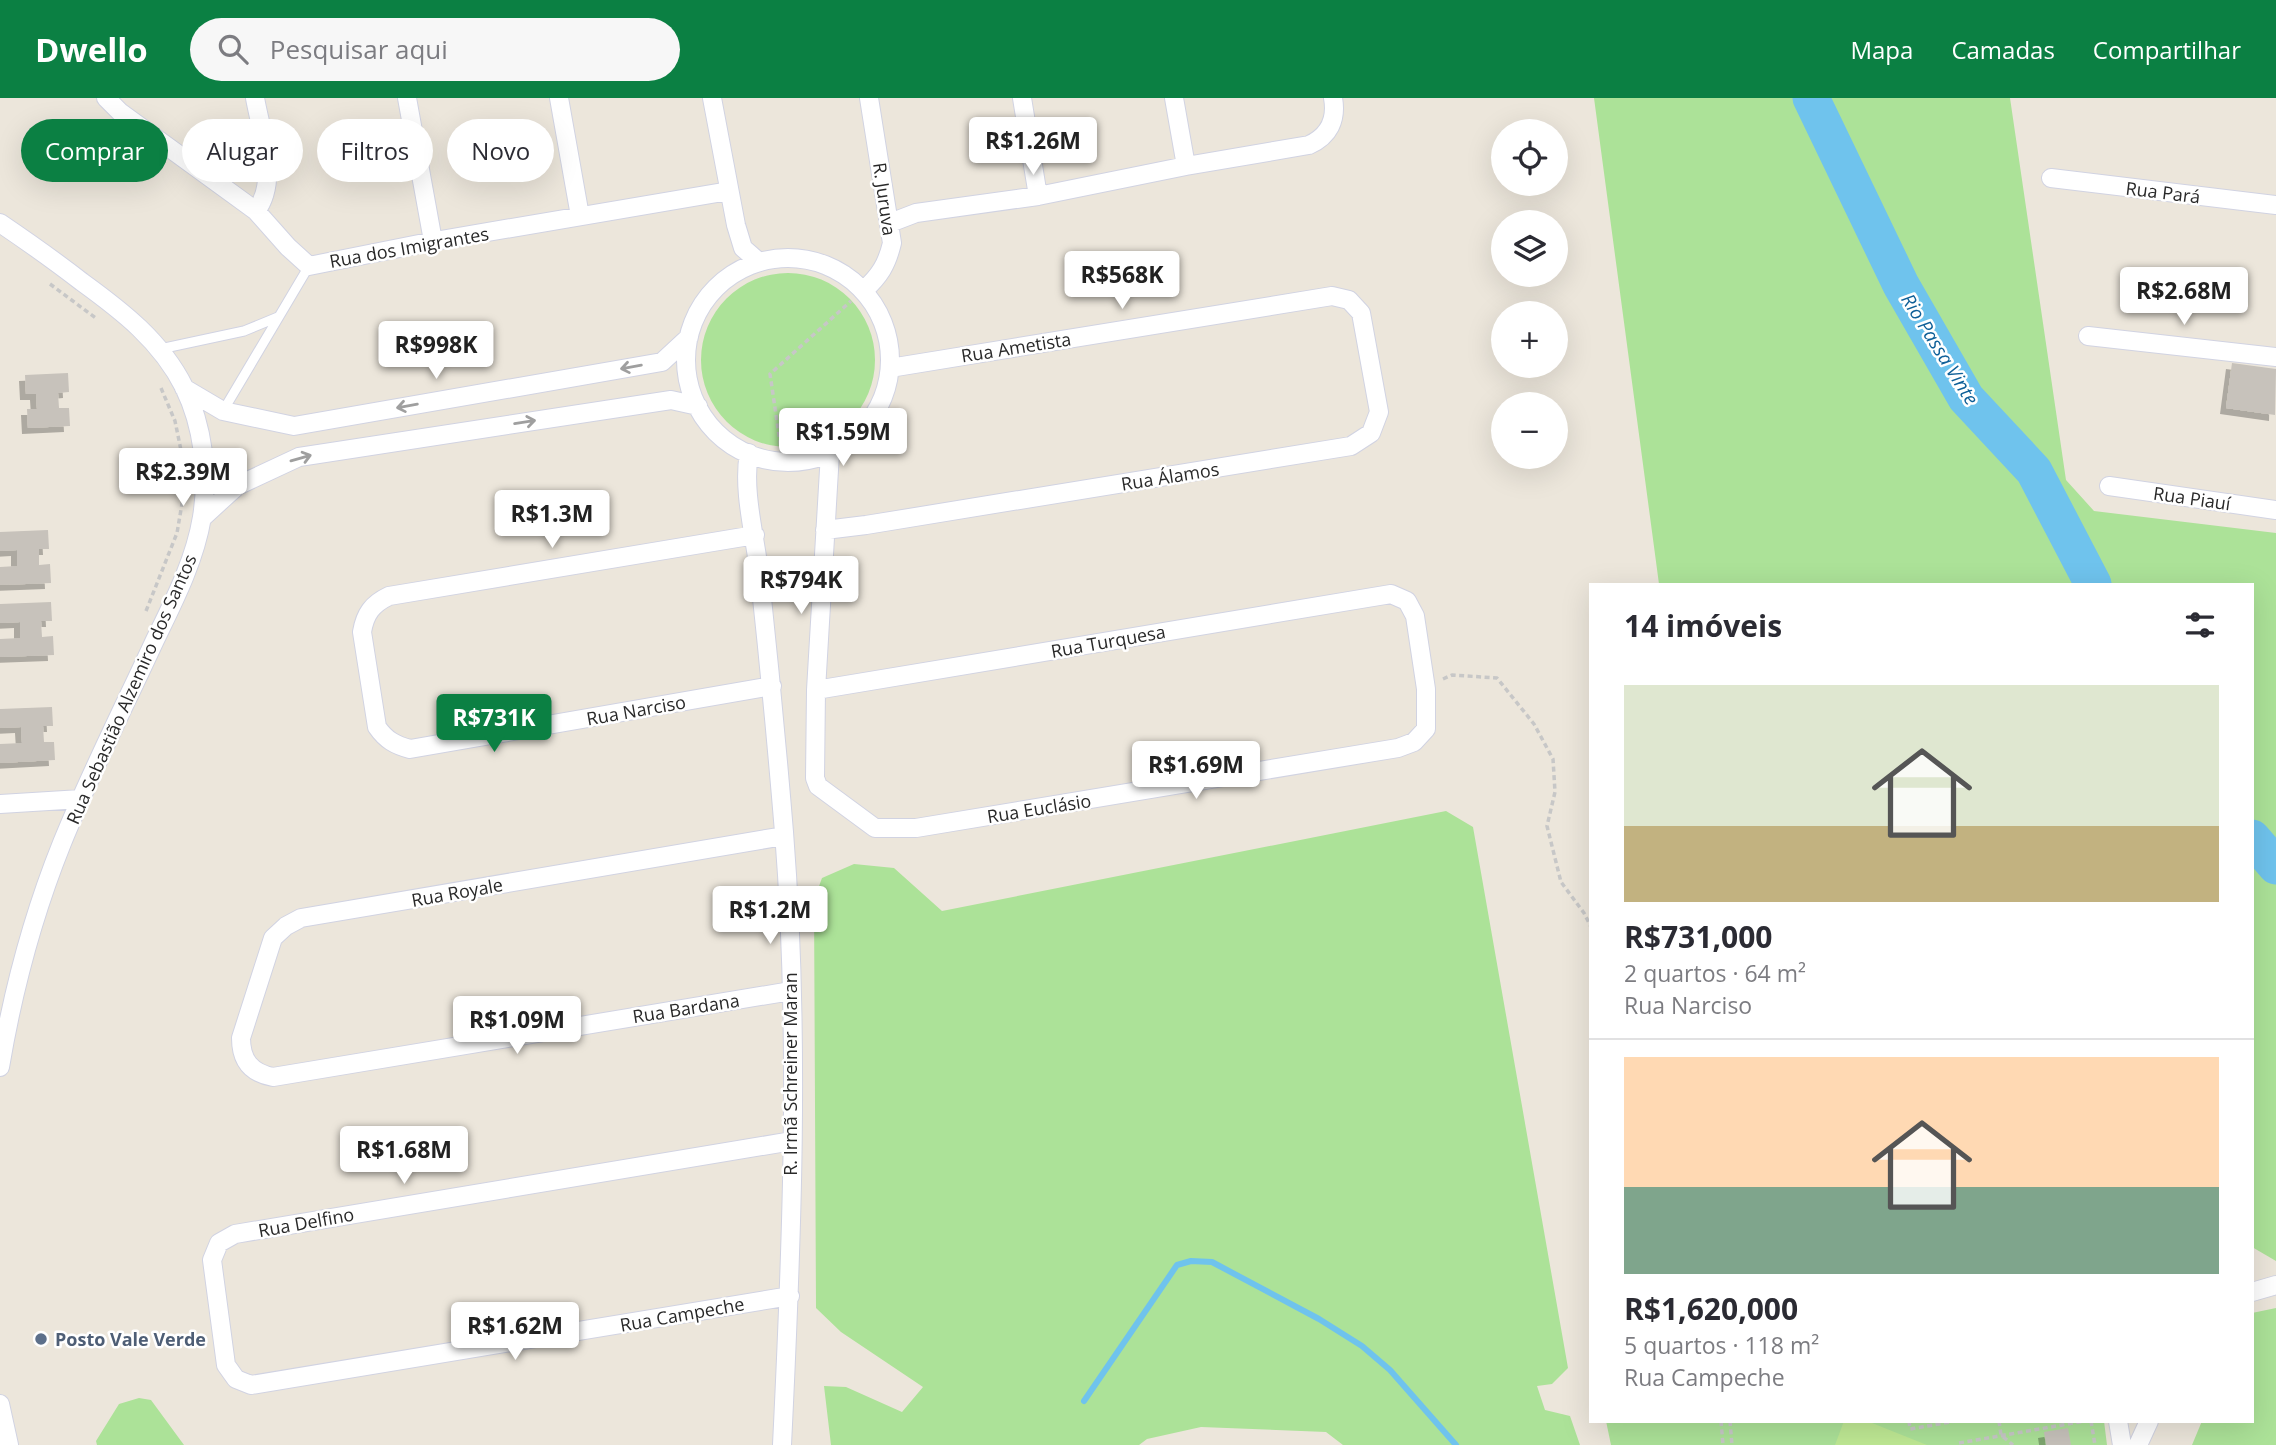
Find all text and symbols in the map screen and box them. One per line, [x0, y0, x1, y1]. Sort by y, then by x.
search box [190, 18, 680, 81]
text: Dwello [35, 27, 148, 72]
icon: search [214, 30, 252, 68]
text: Pesquisar aqui [270, 31, 448, 67]
text: Mapa [1850, 33, 1913, 66]
text: Camadas [1951, 33, 2055, 66]
text: Compartilhar [2093, 33, 2241, 66]
pin: R$1.26M [968, 118, 1098, 177]
chip: Comprar [21, 119, 168, 182]
chip: Alugar [182, 119, 303, 182]
chip: Filtros [317, 119, 433, 182]
chip: Novo [447, 119, 554, 182]
map controls [1491, 119, 1568, 469]
button: locate [1491, 119, 1568, 196]
text: R$1.26M [985, 124, 1081, 156]
street label: R. Juruva [868, 161, 902, 237]
street label: Rua Pará [2124, 176, 2202, 208]
button: layers [1491, 210, 1568, 287]
street label: Rua dos Imigrantes [327, 221, 491, 273]
pin: R$568K [1065, 252, 1179, 311]
text: R$568K [1080, 258, 1164, 290]
pin: R$2.68M [2119, 268, 2249, 327]
text: R$2.68M [2136, 274, 2232, 306]
water label: Rio Passa Vinte [1895, 288, 1985, 410]
button: + [1491, 301, 1568, 378]
pin: R$998K [379, 322, 493, 381]
street label: Rua Ametista [959, 326, 1073, 368]
text: R$998K [394, 328, 478, 360]
one-way arrow [620, 361, 643, 374]
button: − [1491, 392, 1568, 469]
one-way arrow [396, 400, 419, 413]
pin: R$1.59M [778, 408, 908, 468]
text: R$1.59M [795, 415, 891, 447]
one-way arrow [513, 416, 536, 429]
pin: R$2.39M [118, 448, 248, 508]
one-way arrow [289, 451, 311, 464]
text: R$2.39M [135, 455, 231, 487]
street label: Rua Álamos [1119, 456, 1221, 496]
street label: Rua Piauí [2152, 481, 2233, 515]
pin: R$1.3M [495, 490, 609, 550]
text: R$1.3M [511, 497, 593, 529]
street label: Rua Sebastião Alzemiro dos Santos [60, 550, 202, 828]
pin: R$794K [744, 556, 858, 616]
text: R$794K [759, 563, 843, 595]
text: 14 imóveis [1624, 605, 1782, 646]
icon: filters [2181, 606, 2219, 644]
street label: Rua Turquesa [1049, 619, 1167, 663]
street label: Rua Narciso [585, 689, 687, 731]
pin: R$731K [437, 694, 551, 754]
text: R$731K [452, 701, 536, 733]
icon: home [1859, 730, 1985, 856]
pin: R$1.69M [1131, 742, 1261, 801]
text: R$1.69M [1148, 748, 1244, 780]
street label: Rua Euclásio [985, 788, 1093, 828]
street label: Rua Royale [409, 872, 505, 912]
pin: R$1.2M [713, 886, 827, 946]
text: R$1.2M [729, 893, 811, 925]
text: R$731,000 [1624, 916, 1772, 957]
text: 2 quartos · 64 m² [1624, 957, 1806, 989]
street label: R. Irmã Schreiner Maran [778, 972, 802, 1176]
street label: Rua Bardana [631, 988, 741, 1028]
text: Rua Narciso [1624, 989, 1752, 1021]
pin: R$1.09M [452, 996, 582, 1056]
text: R$1.09M [469, 1003, 565, 1035]
icon: home [1859, 1102, 1985, 1228]
pin: R$1.68M [339, 1126, 469, 1186]
text: R$1.68M [356, 1133, 452, 1165]
street label: Rua Delfino [256, 1202, 356, 1242]
text: R$1,620,000 [1624, 1288, 1798, 1329]
street label: Rua Campeche [618, 1291, 746, 1337]
pin: R$1.62M [450, 1302, 580, 1362]
text: R$1.62M [467, 1309, 563, 1341]
place label: Posto Vale Verde [55, 1327, 206, 1351]
text: 5 quartos · 118 m² [1624, 1329, 1819, 1361]
marker: Posto Vale Verde [33, 1331, 49, 1347]
text: Rua Campeche [1624, 1361, 1785, 1393]

